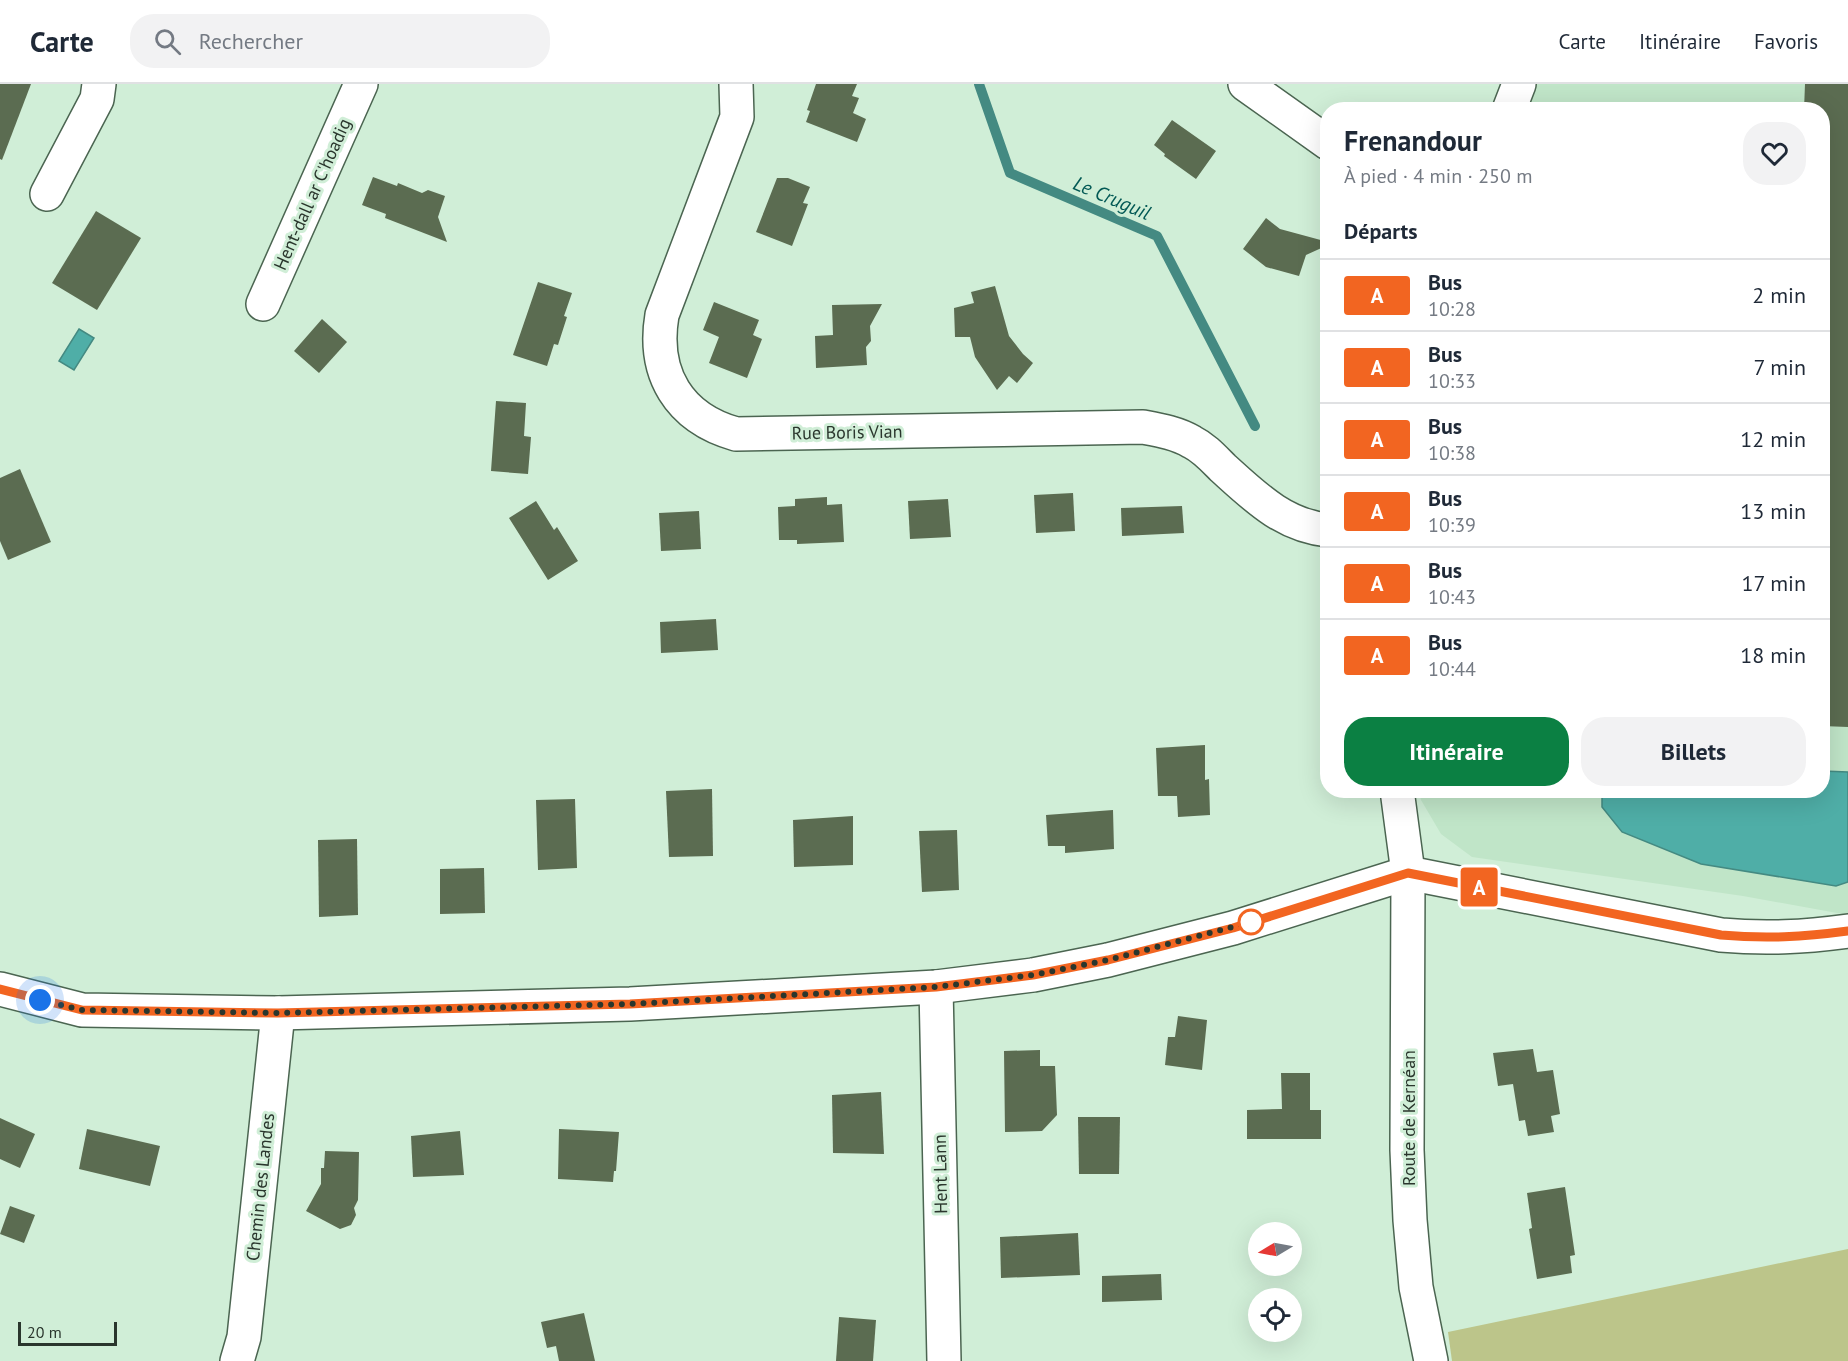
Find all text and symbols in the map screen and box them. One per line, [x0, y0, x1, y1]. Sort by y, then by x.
search box [130, 14, 550, 68]
text: Carte [30, 23, 94, 60]
icon: search [151, 25, 184, 58]
text: Rechercher [199, 27, 303, 55]
text: Carte [1559, 28, 1606, 55]
text: Itinéraire [1639, 28, 1721, 55]
text: Favoris [1754, 28, 1818, 55]
street label: Hent-dall ar C'hoadig [268, 115, 356, 273]
text: Frenandour [1344, 122, 1482, 159]
button: heart [1743, 122, 1806, 185]
text: À pied · 4 min · 250 m [1344, 163, 1532, 189]
water label: Le Cruguil [1069, 170, 1155, 226]
text: Départs [1344, 217, 1418, 245]
text: Bus [1428, 268, 1462, 296]
text: 2 min [1752, 281, 1806, 309]
text: A [1371, 282, 1383, 309]
text: 10:28 [1428, 296, 1476, 322]
text: Bus [1428, 340, 1462, 368]
text: 7 min [1754, 353, 1806, 381]
text: A [1371, 354, 1383, 381]
text: 10:33 [1428, 368, 1476, 394]
text: Bus [1428, 412, 1462, 440]
street label: Rue Boris Vian [791, 420, 903, 444]
text: 12 min [1740, 425, 1806, 453]
text: A [1371, 426, 1383, 453]
text: 10:38 [1428, 440, 1476, 466]
text: Bus [1428, 484, 1462, 512]
text: 13 min [1740, 497, 1806, 525]
text: A [1371, 498, 1383, 525]
text: 10:39 [1428, 512, 1476, 538]
text: Bus [1428, 556, 1462, 584]
text: 17 min [1742, 569, 1806, 597]
text: A [1371, 570, 1383, 597]
text: 10:43 [1428, 584, 1476, 610]
text: Bus [1428, 628, 1462, 656]
text: 18 min [1740, 641, 1806, 669]
text: A [1371, 642, 1383, 669]
text: 10:44 [1428, 656, 1476, 682]
button: Itinéraire [1344, 717, 1569, 786]
button: Billets [1581, 717, 1806, 786]
line badge: A [1460, 868, 1498, 906]
text: A [1473, 874, 1485, 901]
unlabelled marker [1238, 909, 1264, 935]
your location [25, 985, 55, 1015]
street label: Route de Kernéan [1397, 1050, 1420, 1186]
street label: Chemin des Landes [241, 1112, 279, 1262]
street label: Hent Lann [928, 1134, 952, 1214]
north arrow [1248, 1222, 1302, 1276]
map controls [1248, 1222, 1302, 1342]
button: locate [1248, 1288, 1302, 1342]
scale bar [18, 1319, 117, 1346]
text: 20 m [27, 1322, 62, 1342]

